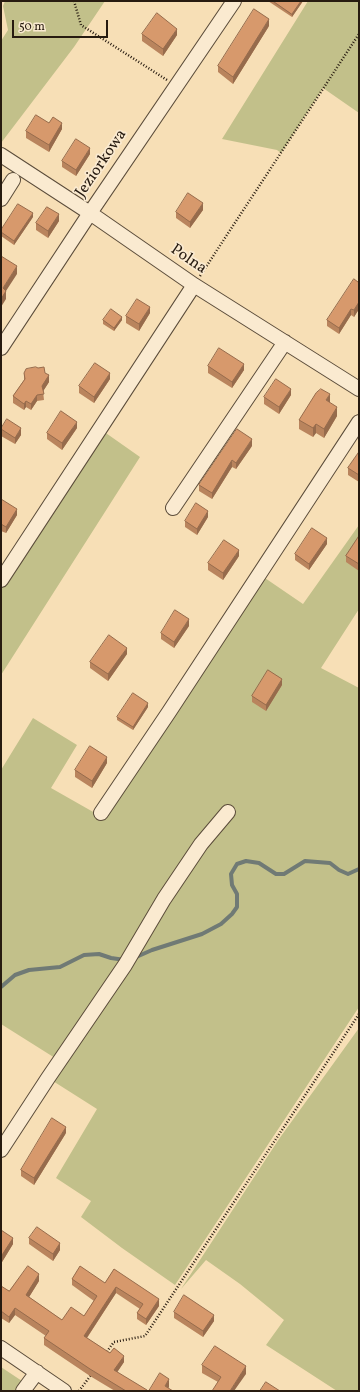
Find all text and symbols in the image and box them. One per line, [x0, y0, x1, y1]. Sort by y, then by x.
scale bar [14, 12, 110, 38]
text: 50 m [19, 19, 45, 35]
street label: Jeziorkowa [72, 126, 132, 202]
street label: Polna [166, 241, 210, 279]

